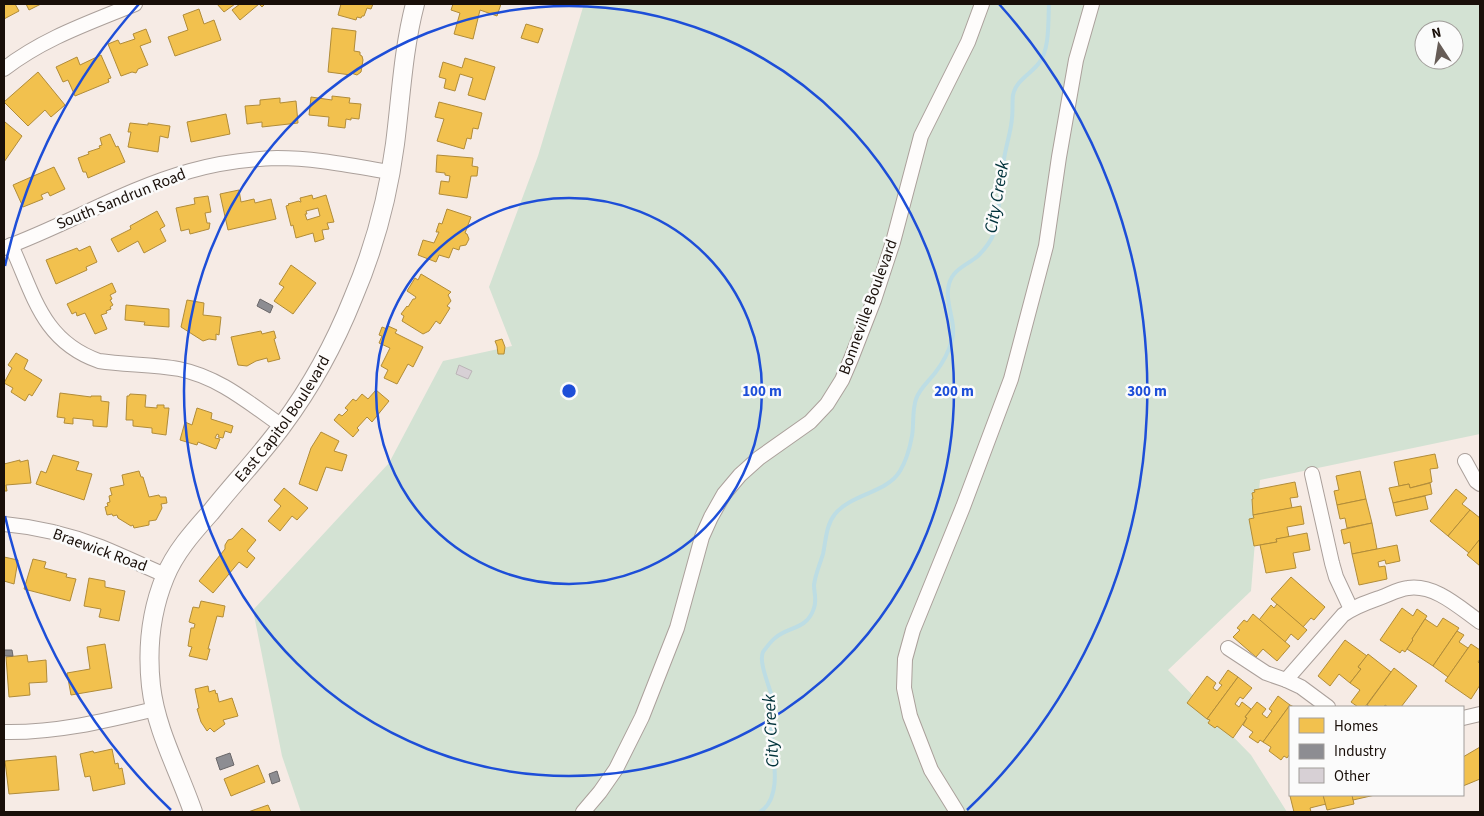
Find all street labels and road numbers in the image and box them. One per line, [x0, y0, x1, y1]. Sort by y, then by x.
street label: South Sandrun Road [53, 163, 189, 235]
street label: Bonneville Boulevard [833, 236, 903, 378]
street label: East Capitol Boulevard [230, 352, 335, 487]
street label: Braewick Road [50, 523, 150, 577]

